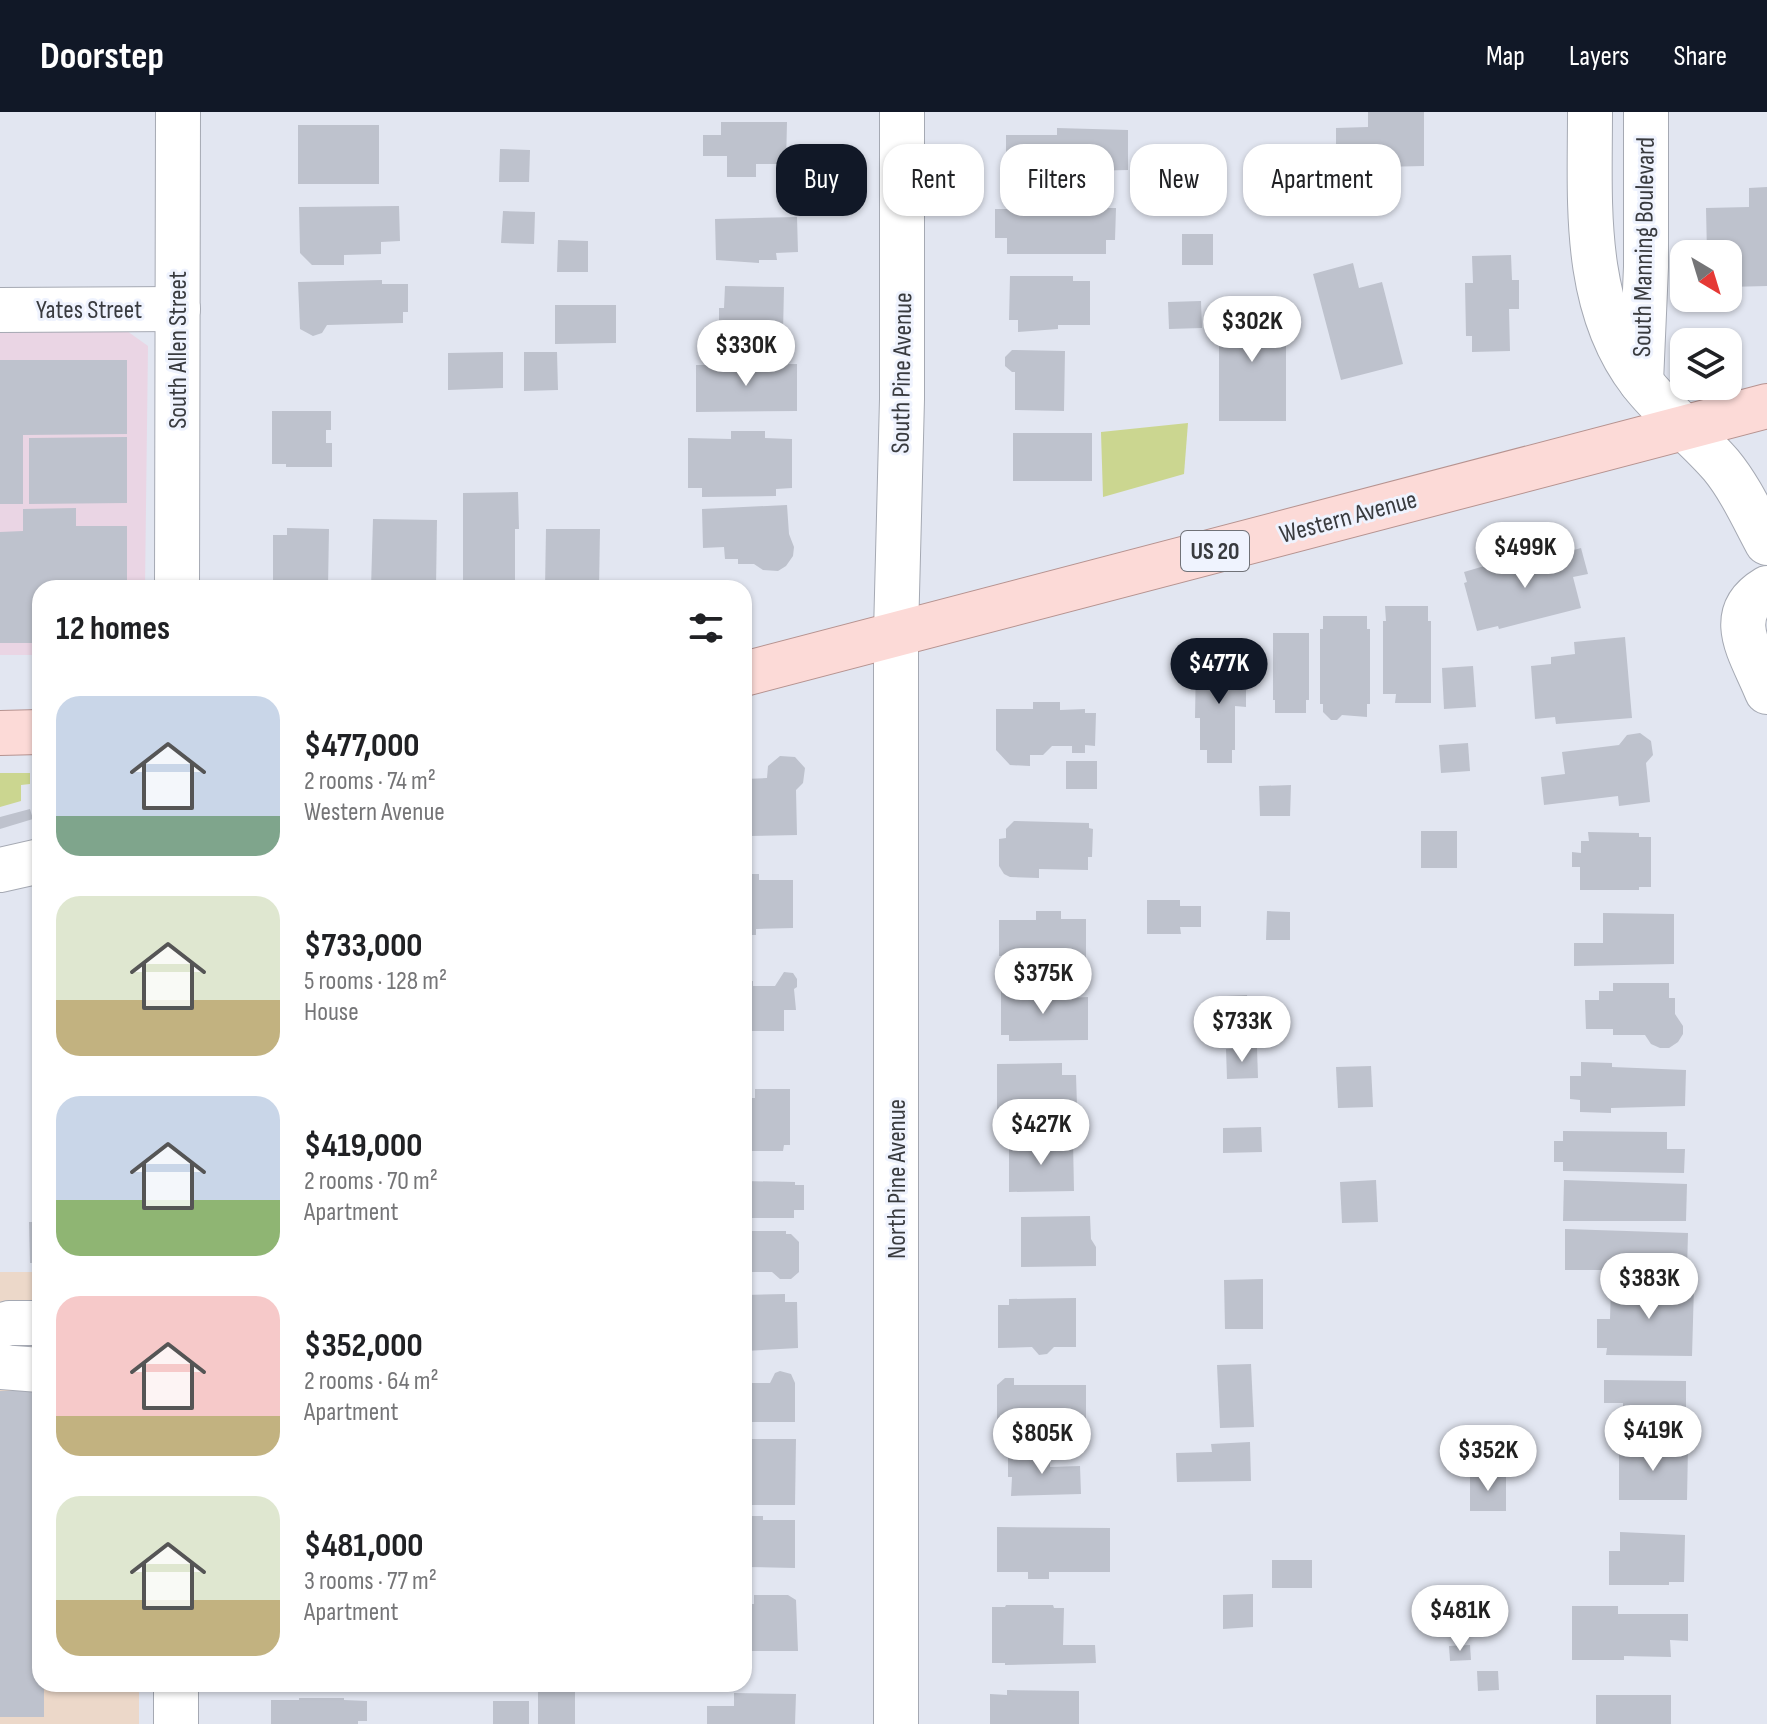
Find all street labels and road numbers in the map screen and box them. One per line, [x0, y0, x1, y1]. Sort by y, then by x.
street label: South Manning Boulevard [1627, 137, 1662, 357]
street label: South Allen Street [163, 271, 194, 429]
street label: South Pine Avenue [886, 292, 919, 454]
street label: Yates Street [36, 295, 142, 326]
street label: Western Avenue [1276, 484, 1420, 551]
road number: US 20 [1181, 531, 1249, 571]
street label: North Pine Avenue [882, 1099, 913, 1259]

